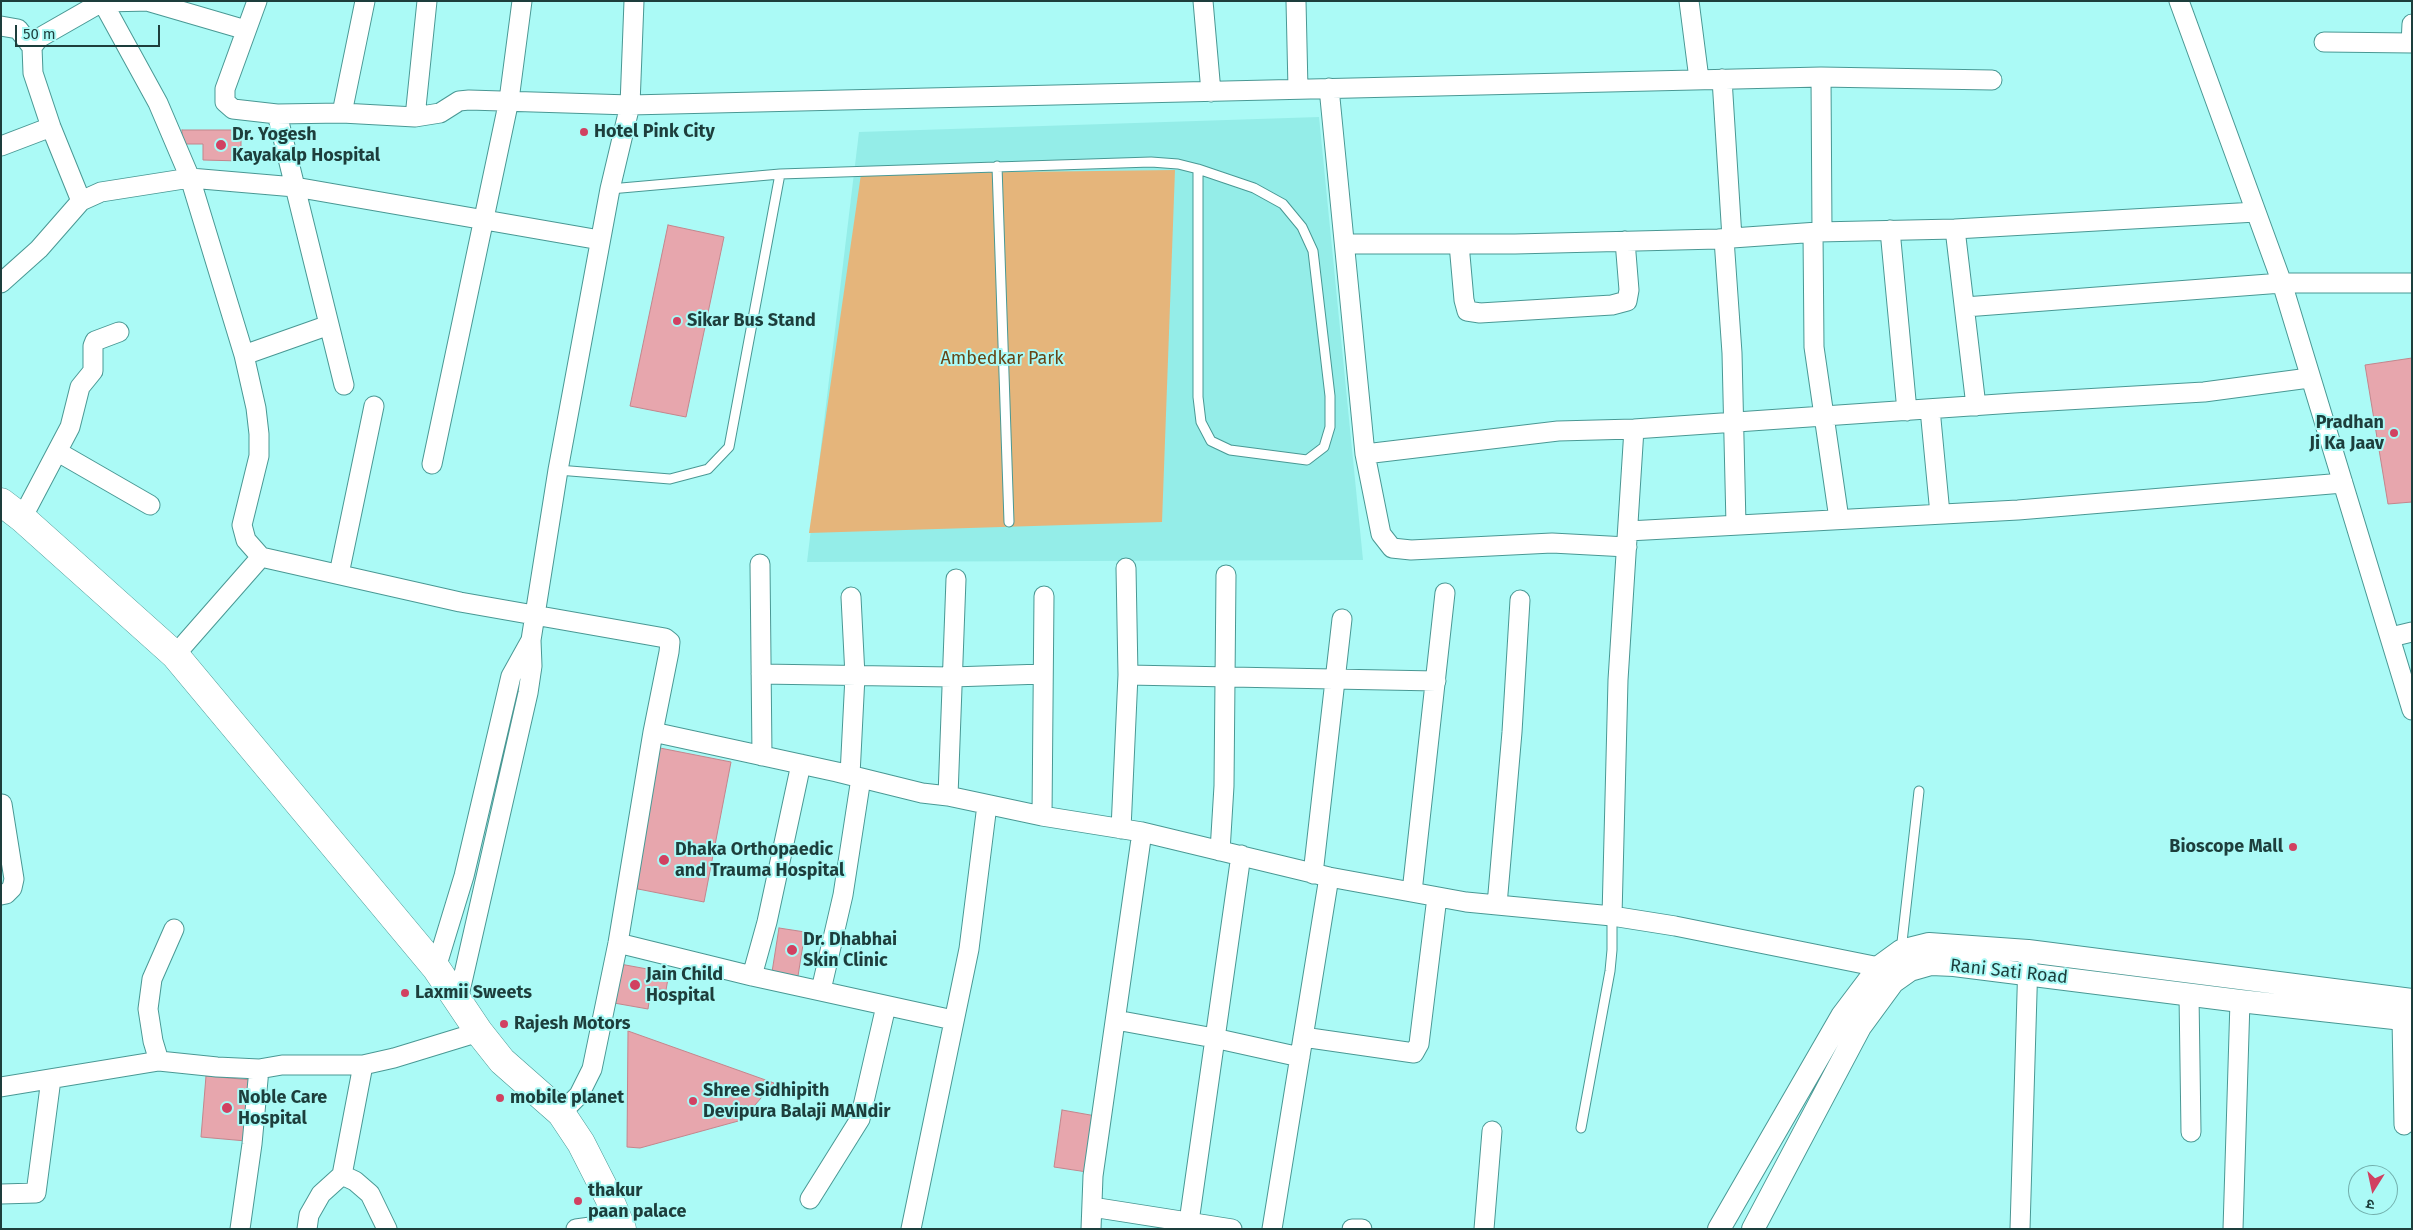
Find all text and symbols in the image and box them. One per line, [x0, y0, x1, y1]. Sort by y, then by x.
scale bar [18, 15, 162, 47]
text: 50 m [23, 25, 56, 43]
place label: Hotel Pink City [594, 121, 715, 143]
place label: Dr. Yogesh Kayakalp Hospital [232, 124, 380, 166]
marker: Hotel Pink City [578, 126, 590, 138]
marker: Dr. Yogesh Kayakalp Hospital [214, 138, 228, 152]
place label: Sikar Bus Stand [687, 310, 816, 332]
marker: Sikar Bus Stand [671, 315, 683, 327]
park label: Ambedkar Park [941, 348, 1063, 370]
place label: Pradhan Ji Ka Jaav [2309, 412, 2384, 454]
marker: Pradhan Ji Ka Jaav [2388, 427, 2400, 439]
place label: Bioscope Mall [2169, 836, 2283, 858]
place label: Dhaka Orthopaedic and Trauma Hospital [675, 839, 844, 882]
marker: Bioscope Mall [2287, 841, 2299, 853]
marker: Dhaka Orthopaedic and Trauma Hospital [657, 853, 671, 867]
place label: Dr. Dhabhai Skin Clinic [803, 929, 897, 972]
marker: Dr. Dhabhai Skin Clinic [785, 943, 799, 957]
street label: Rani Sati Road [1949, 955, 2069, 989]
place label: Jain Child Hospital [646, 964, 723, 1006]
marker: Jain Child Hospital [628, 978, 642, 992]
place label: Laxmii Sweets [415, 982, 532, 1004]
marker: Laxmii Sweets [399, 987, 411, 999]
place label: Rajesh Motors [514, 1013, 630, 1035]
marker: Rajesh Motors [498, 1018, 510, 1030]
place label: Shree Sidhipith Devipura Balaji MANdir [703, 1080, 891, 1122]
place label: Noble Care Hospital [238, 1087, 327, 1130]
place label: mobile planet [510, 1087, 624, 1109]
marker: mobile planet [494, 1092, 506, 1104]
marker: Shree Sidhipith Devipura Balaji MANdir [687, 1095, 699, 1107]
marker: Noble Care Hospital [220, 1101, 234, 1115]
north arrow [2348, 1165, 2398, 1215]
place label: thakur paan palace [588, 1180, 686, 1222]
marker: thakur paan palace [572, 1195, 584, 1207]
text: उ [2365, 1195, 2376, 1213]

